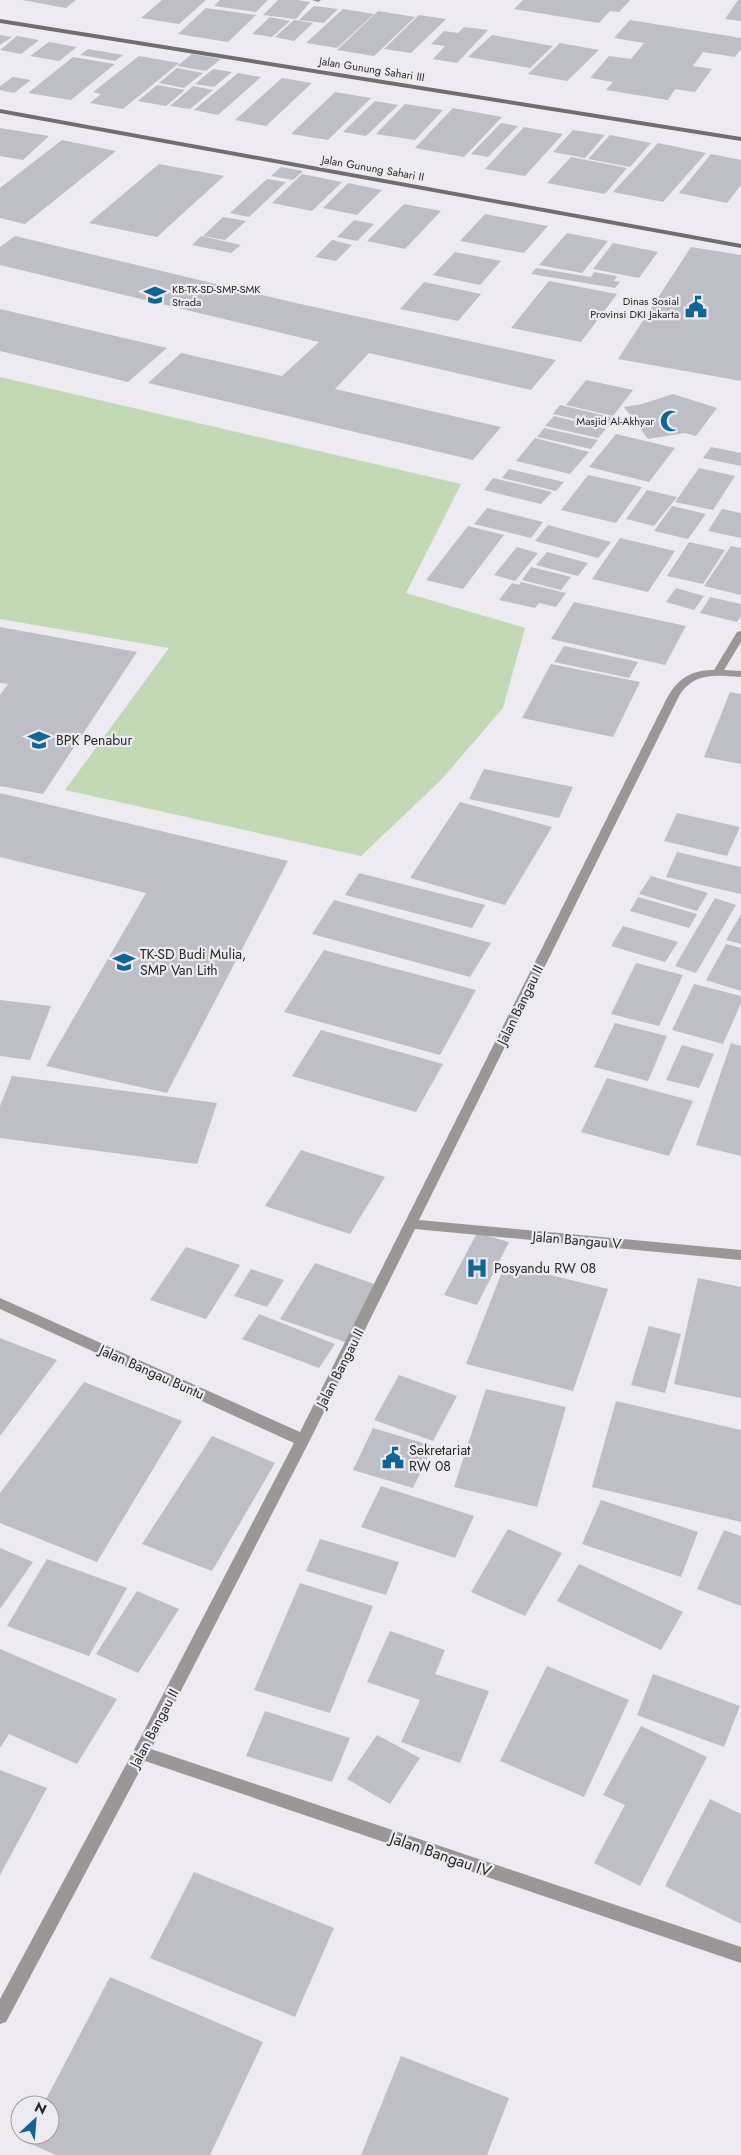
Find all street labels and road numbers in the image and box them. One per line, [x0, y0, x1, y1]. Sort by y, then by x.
street label: Jalan Gunung Sahari III [316, 52, 426, 85]
street label: Jalan Gunung Sahari II [319, 151, 425, 185]
street label: Jalan Bangau II [491, 962, 548, 1050]
street label: Jalan Bangau V [530, 1226, 623, 1254]
street label: Jalan Bangau II [311, 1325, 369, 1413]
street label: Jalan Bangau Buntu [94, 1339, 208, 1404]
street label: Jalan Bangau II [124, 1685, 183, 1773]
street label: Jalan Bangau IV [385, 1826, 495, 1883]

